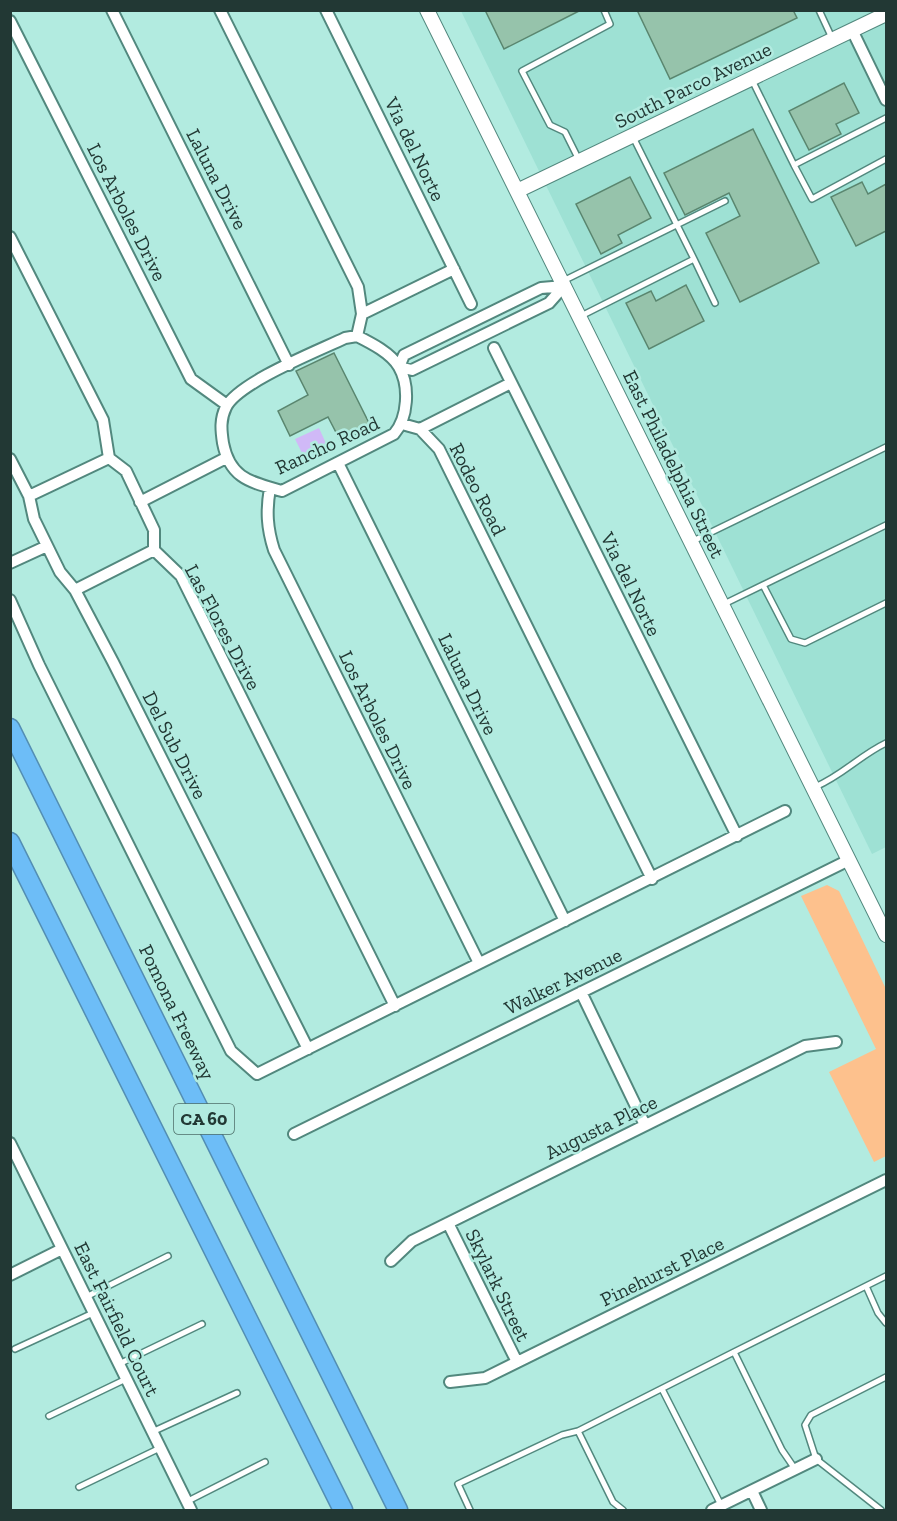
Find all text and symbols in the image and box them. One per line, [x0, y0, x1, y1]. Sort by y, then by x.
street label: South Parco Avenue [611, 37, 775, 133]
street label: Via del Norte [379, 92, 450, 205]
street label: Laluna Drive [181, 125, 253, 233]
street label: Los Arboles Drive [82, 139, 172, 285]
street label: East Philadelphia Street [618, 366, 730, 562]
street label: Rancho Road [271, 411, 383, 479]
street label: Rodeo Road [444, 439, 512, 539]
street label: Via del Norte [595, 527, 666, 640]
street label: Las Flores Drive [180, 560, 266, 694]
street label: Laluna Drive [433, 629, 503, 739]
street label: Los Arboles Drive [334, 647, 422, 793]
street label: Del Sub Drive [138, 687, 212, 803]
street label: Pomona Freeway [134, 940, 220, 1084]
street label: Walker Avenue [500, 942, 626, 1020]
street label: Augusta Place [541, 1090, 661, 1164]
road number: CA 60 [174, 1104, 234, 1134]
street label: Skylark Street [460, 1225, 536, 1346]
street label: Pinehurst Place [596, 1231, 728, 1311]
street label: East Fairfield Court [69, 1238, 165, 1401]

